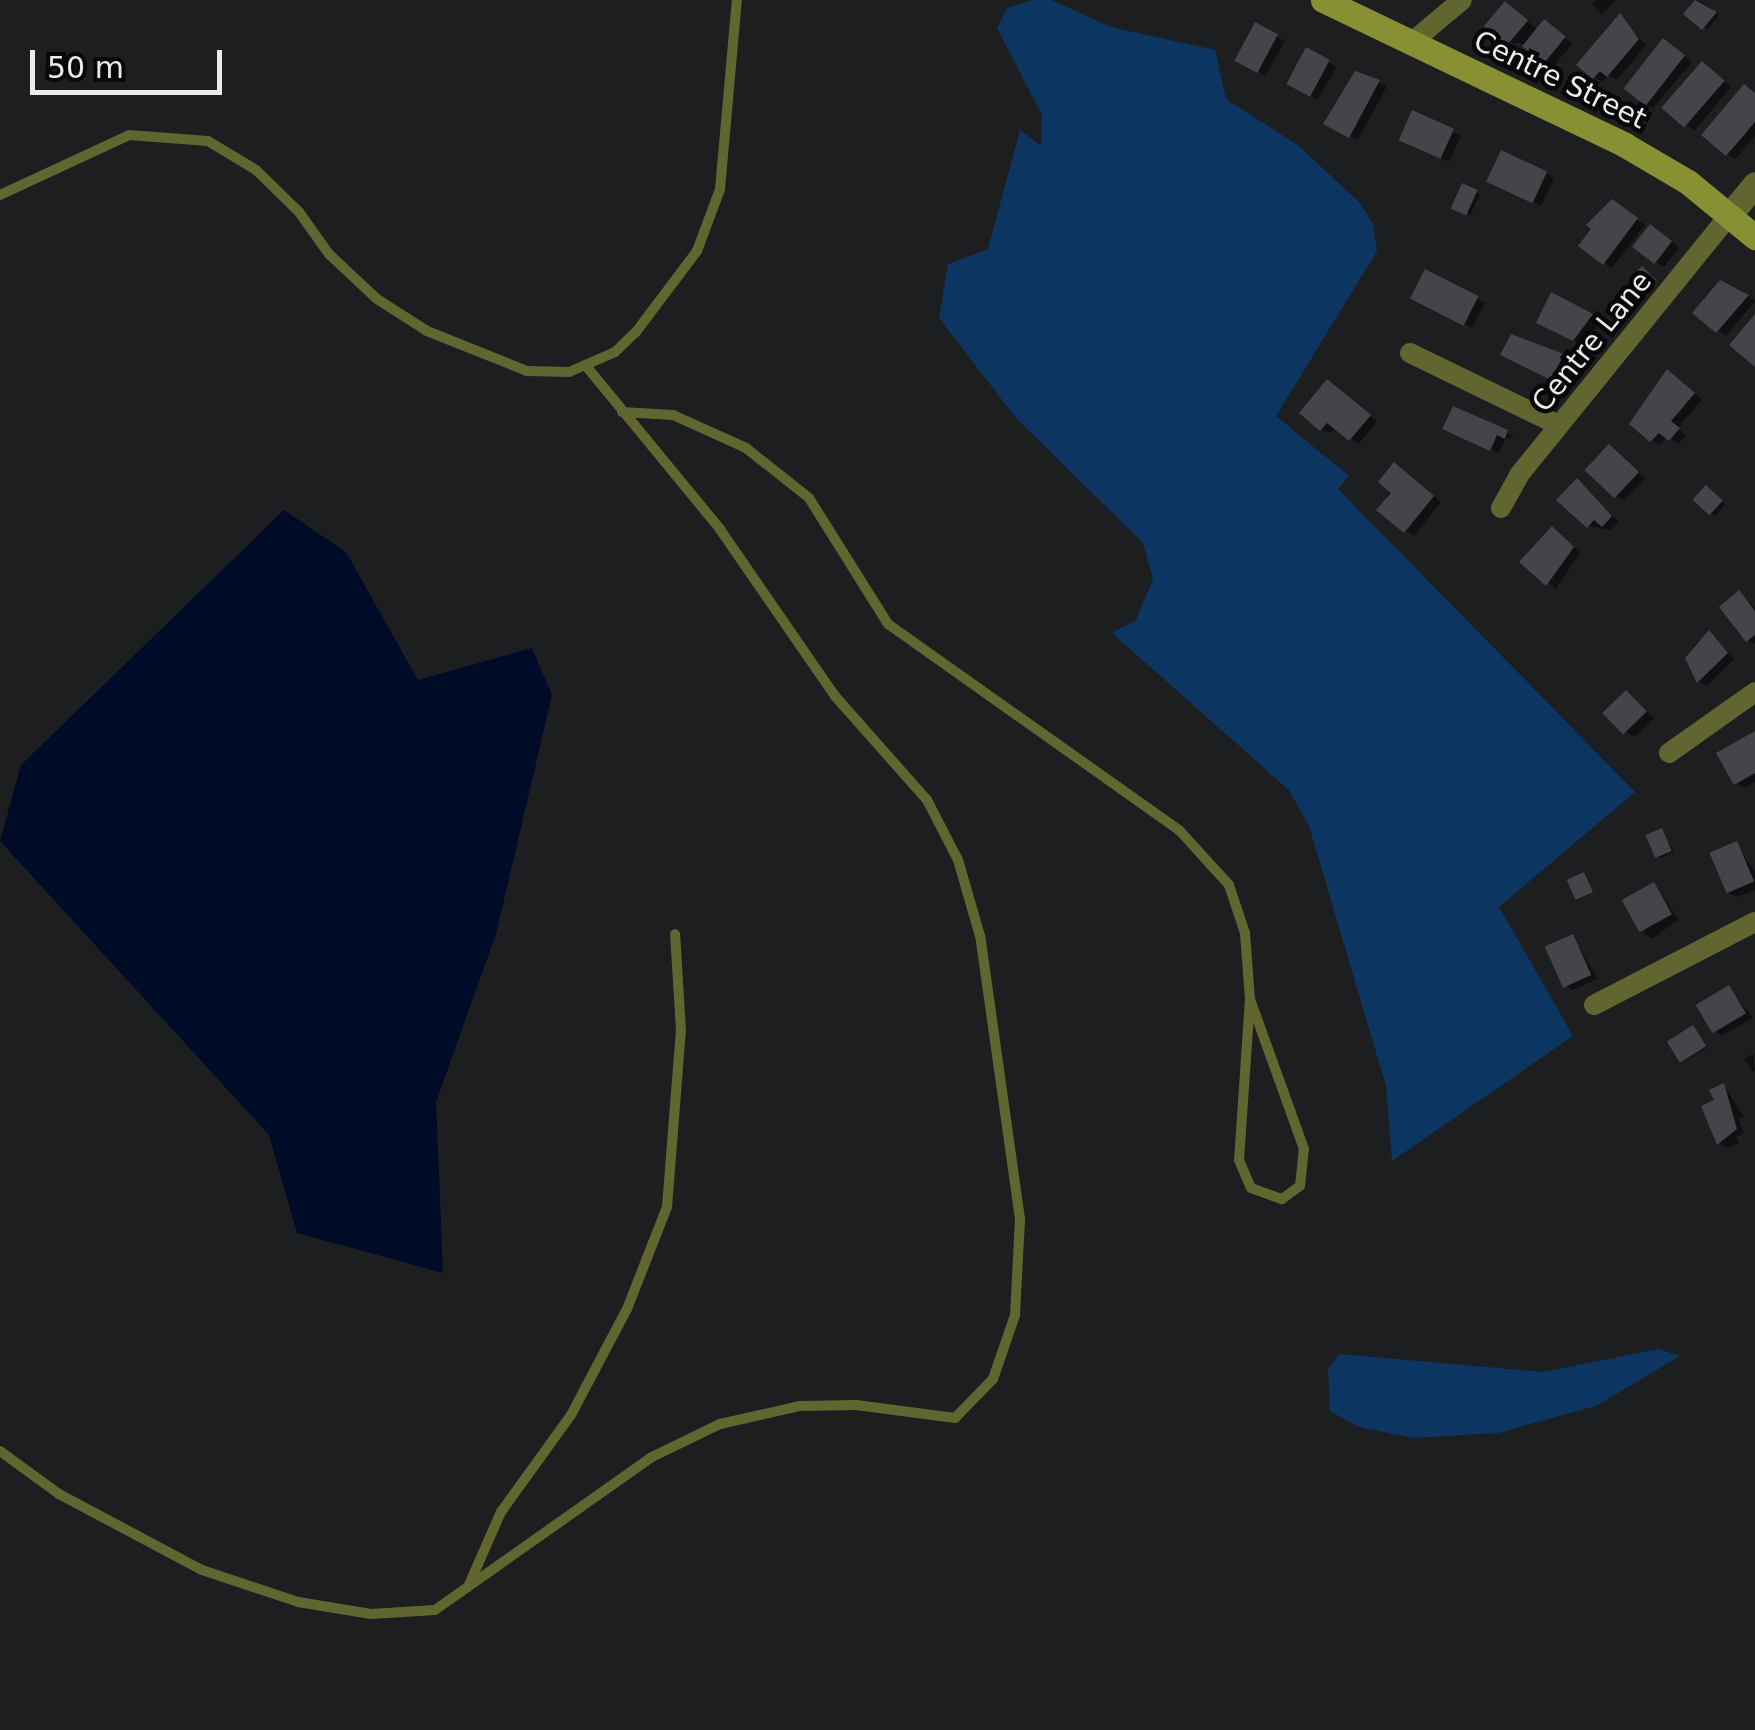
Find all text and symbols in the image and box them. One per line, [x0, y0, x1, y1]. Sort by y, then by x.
street label: Centre Street [1468, 24, 1652, 136]
scale bar [35, 30, 228, 92]
text: 50 m [47, 50, 124, 85]
street label: Centre Lane [1525, 265, 1659, 419]

